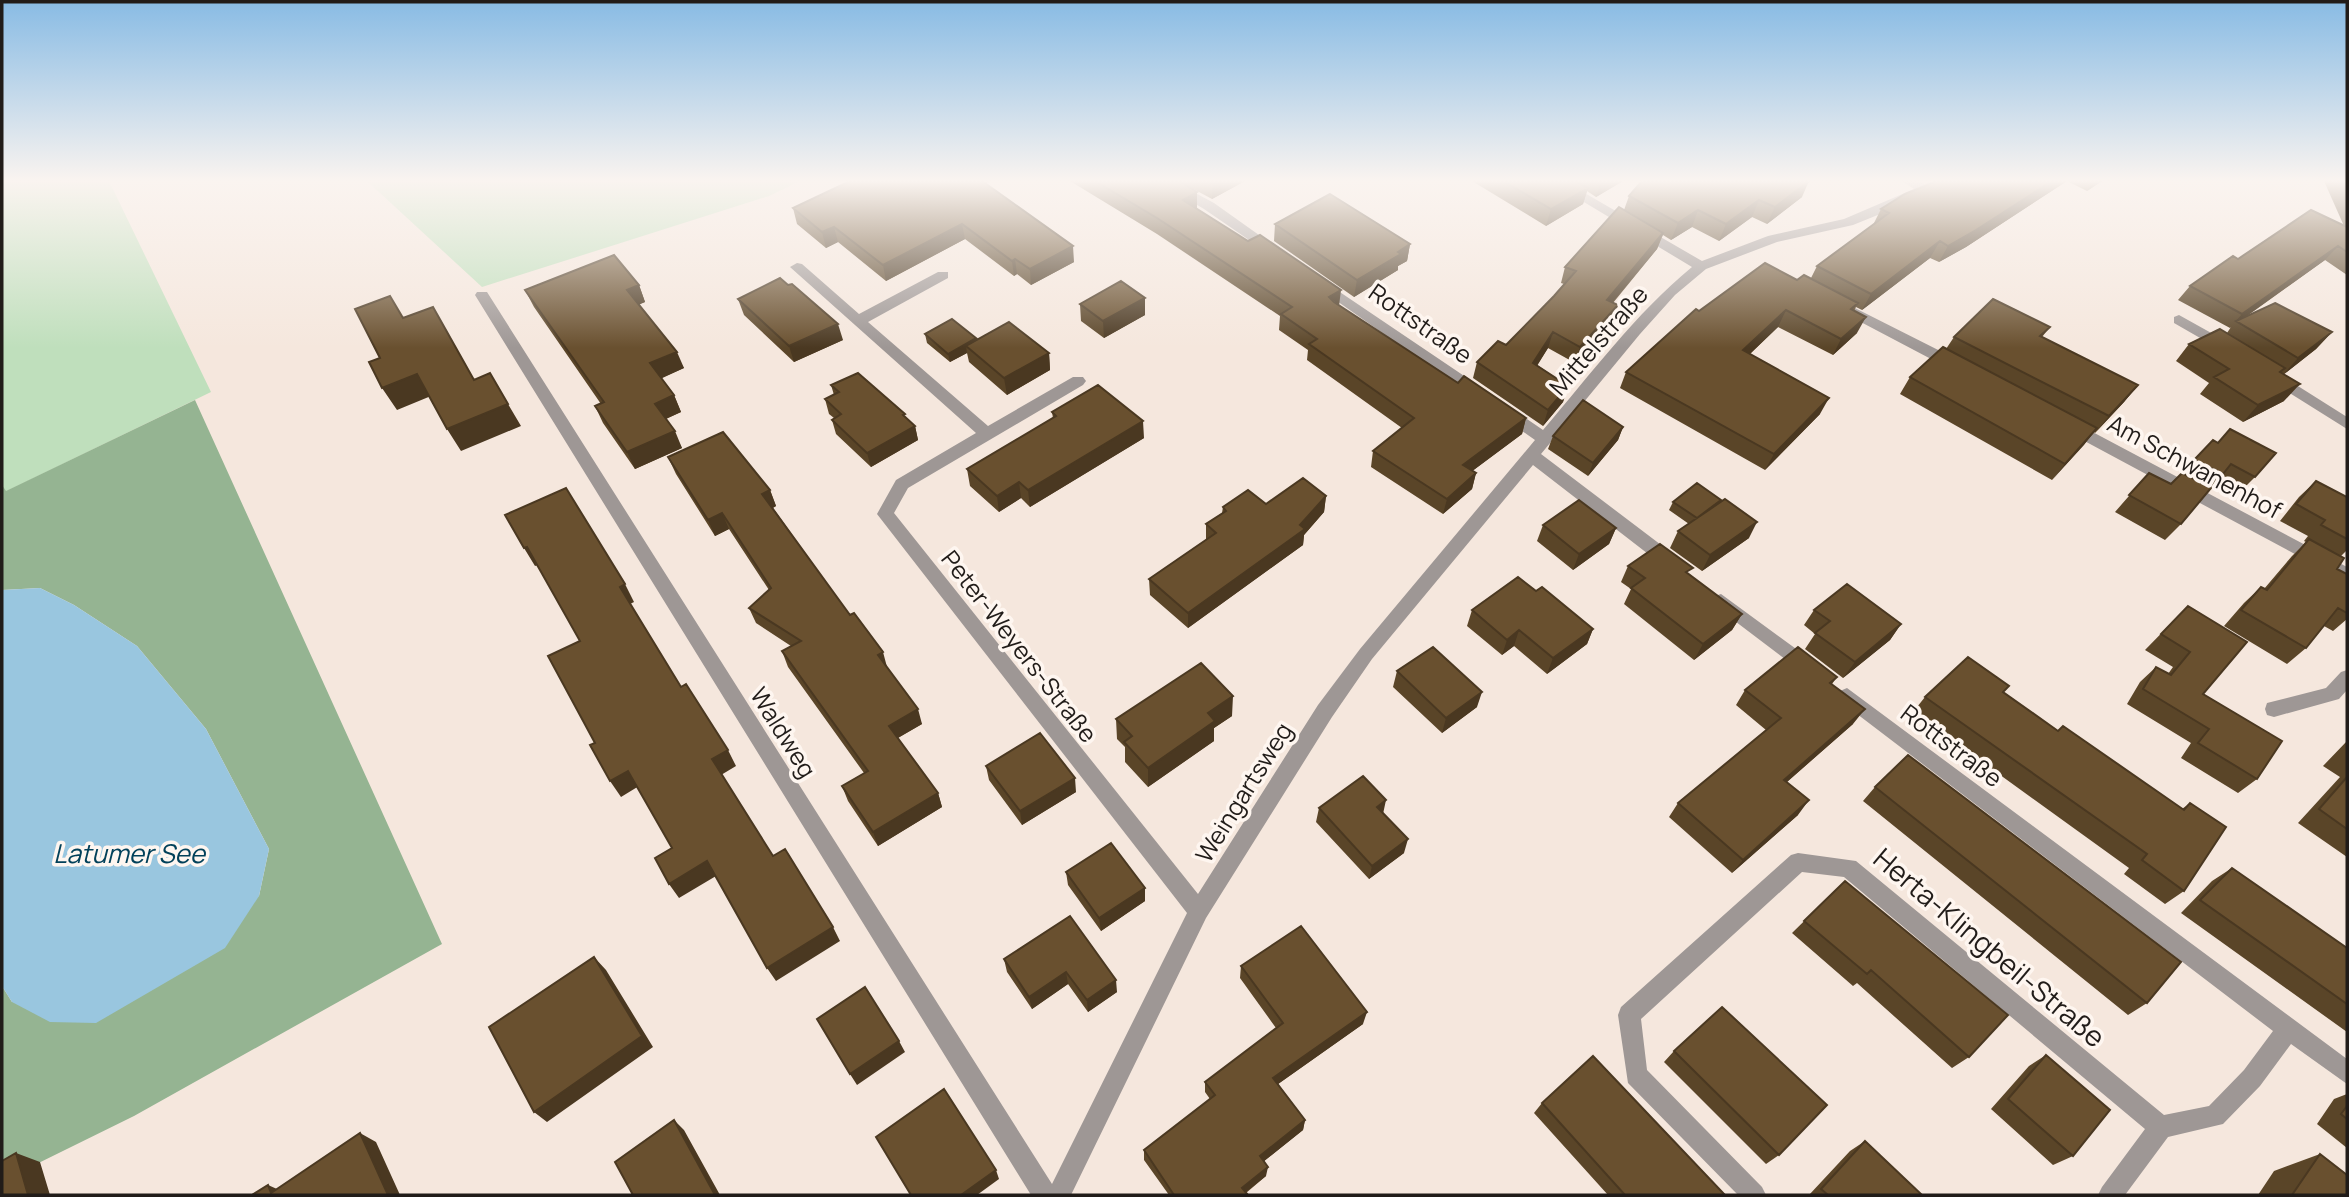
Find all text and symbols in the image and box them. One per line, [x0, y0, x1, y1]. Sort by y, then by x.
street label: Rottstraße [1363, 275, 1479, 371]
street label: Mittelstraße [1541, 278, 1655, 402]
street label: Am Schwanenhof [2102, 406, 2288, 526]
street label: Peter-Weyers-Straße [935, 543, 1105, 749]
street label: Waldweg [743, 681, 825, 783]
street label: Rottstraße [1894, 696, 2010, 794]
street label: Weingartsweg [1187, 716, 1299, 868]
water label: Latumer See [53, 835, 207, 871]
street label: Herta-Klingbeil-Straße [1866, 839, 2114, 1055]

